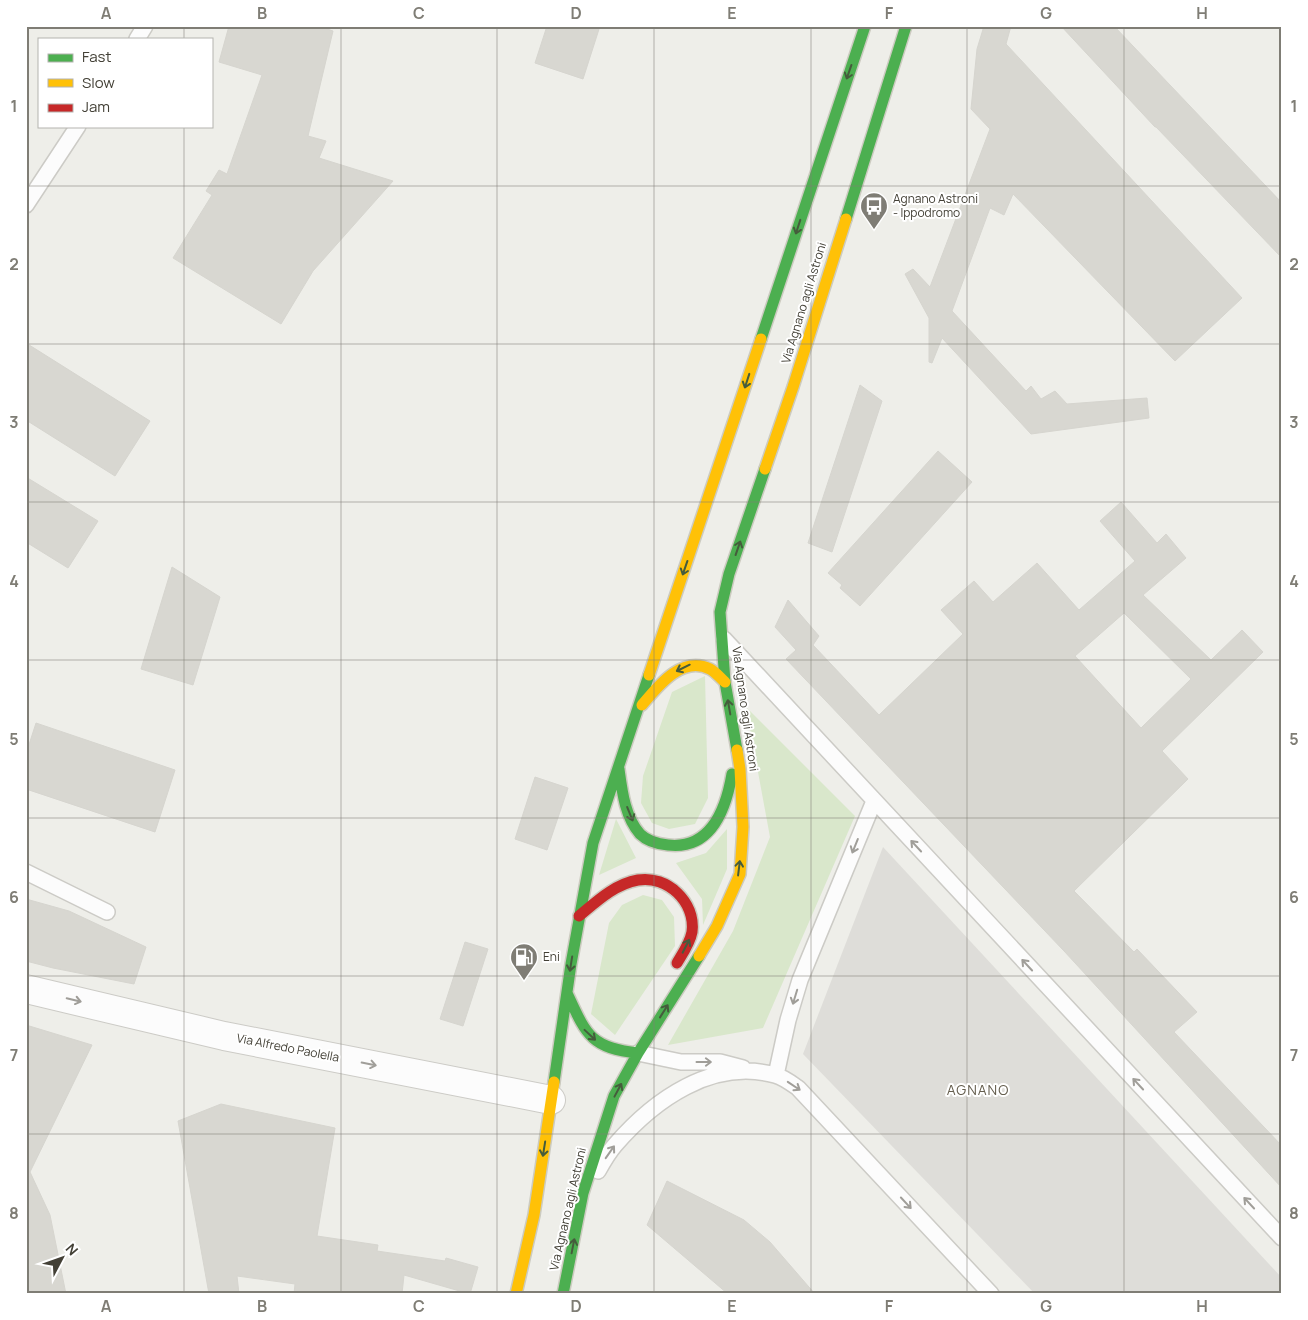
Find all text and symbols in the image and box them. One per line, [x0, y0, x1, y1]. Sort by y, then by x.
text: A [101, 2, 112, 24]
text: B [257, 2, 267, 24]
text: C [413, 2, 425, 24]
text: D [570, 2, 582, 24]
text: E [727, 2, 737, 24]
text: F [885, 2, 894, 24]
text: G [1040, 2, 1052, 24]
text: H [1196, 2, 1208, 24]
legend [38, 38, 212, 128]
text: Fast [82, 46, 111, 67]
one-way arrow [844, 64, 853, 80]
text: Slow [82, 72, 115, 93]
text: 1 [10, 95, 18, 117]
text: 1 [1290, 95, 1298, 117]
text: Jam [82, 96, 110, 117]
place label: Agnano Astroni - Ippodromo [893, 190, 978, 221]
bus stop icon: Agnano Astroni - Ippodromo [859, 191, 889, 230]
one-way arrow [793, 218, 802, 234]
street label: Via Agnano agli Astroni [777, 240, 830, 365]
text: 2 [9, 253, 19, 275]
text: 2 [1289, 253, 1299, 275]
one-way arrow [742, 373, 751, 388]
text: 3 [9, 411, 19, 433]
text: 3 [1289, 411, 1299, 433]
one-way arrow [734, 540, 743, 556]
one-way arrow [679, 560, 689, 576]
text: 4 [9, 570, 19, 592]
text: 4 [1289, 570, 1299, 592]
street label: Via Agnano agli Astroni [728, 646, 763, 772]
one-way arrow [675, 664, 690, 674]
one-way arrow [724, 699, 734, 715]
text: 5 [9, 728, 19, 750]
text: 5 [1289, 728, 1299, 750]
one-way arrow [626, 806, 635, 821]
one-way arrow [850, 838, 860, 853]
one-way arrow [910, 839, 922, 852]
one-way arrow [735, 861, 745, 877]
text: 6 [9, 886, 19, 908]
text: 6 [1289, 886, 1299, 908]
one-way arrow [681, 938, 691, 953]
fuel station icon: Eni [509, 942, 539, 981]
place label: Eni [543, 948, 560, 965]
one-way arrow [566, 956, 576, 972]
one-way arrow [1021, 958, 1033, 971]
one-way arrow [790, 988, 800, 1004]
one-way arrow [65, 996, 81, 1005]
one-way arrow [660, 1005, 670, 1019]
street label: Via Alfredo Paolella [235, 1029, 341, 1066]
one-way arrow [584, 1029, 597, 1041]
text: 7 [10, 1044, 18, 1066]
text: 7 [1290, 1044, 1298, 1066]
one-way arrow [695, 1057, 711, 1067]
one-way arrow [361, 1060, 377, 1070]
one-way arrow [1132, 1077, 1144, 1090]
district label: AGNANO [947, 1080, 1009, 1099]
one-way arrow [787, 1081, 801, 1091]
one-way arrow [613, 1083, 623, 1098]
one-way arrow [539, 1140, 549, 1156]
one-way arrow [605, 1145, 615, 1159]
street label: Via Agnano agli Astroni [545, 1146, 590, 1272]
one-way arrow [1243, 1196, 1255, 1209]
one-way arrow [900, 1197, 912, 1210]
text: 8 [9, 1202, 19, 1224]
text: 8 [1289, 1202, 1299, 1224]
north arrow [38, 1232, 88, 1282]
one-way arrow [569, 1238, 578, 1254]
text: N [62, 1239, 83, 1259]
text: A [101, 1295, 112, 1317]
text: B [257, 1295, 267, 1317]
text: C [413, 1295, 425, 1317]
text: D [570, 1295, 582, 1317]
text: E [727, 1295, 737, 1317]
text: F [885, 1295, 894, 1317]
text: G [1040, 1295, 1052, 1317]
text: H [1196, 1295, 1208, 1317]

